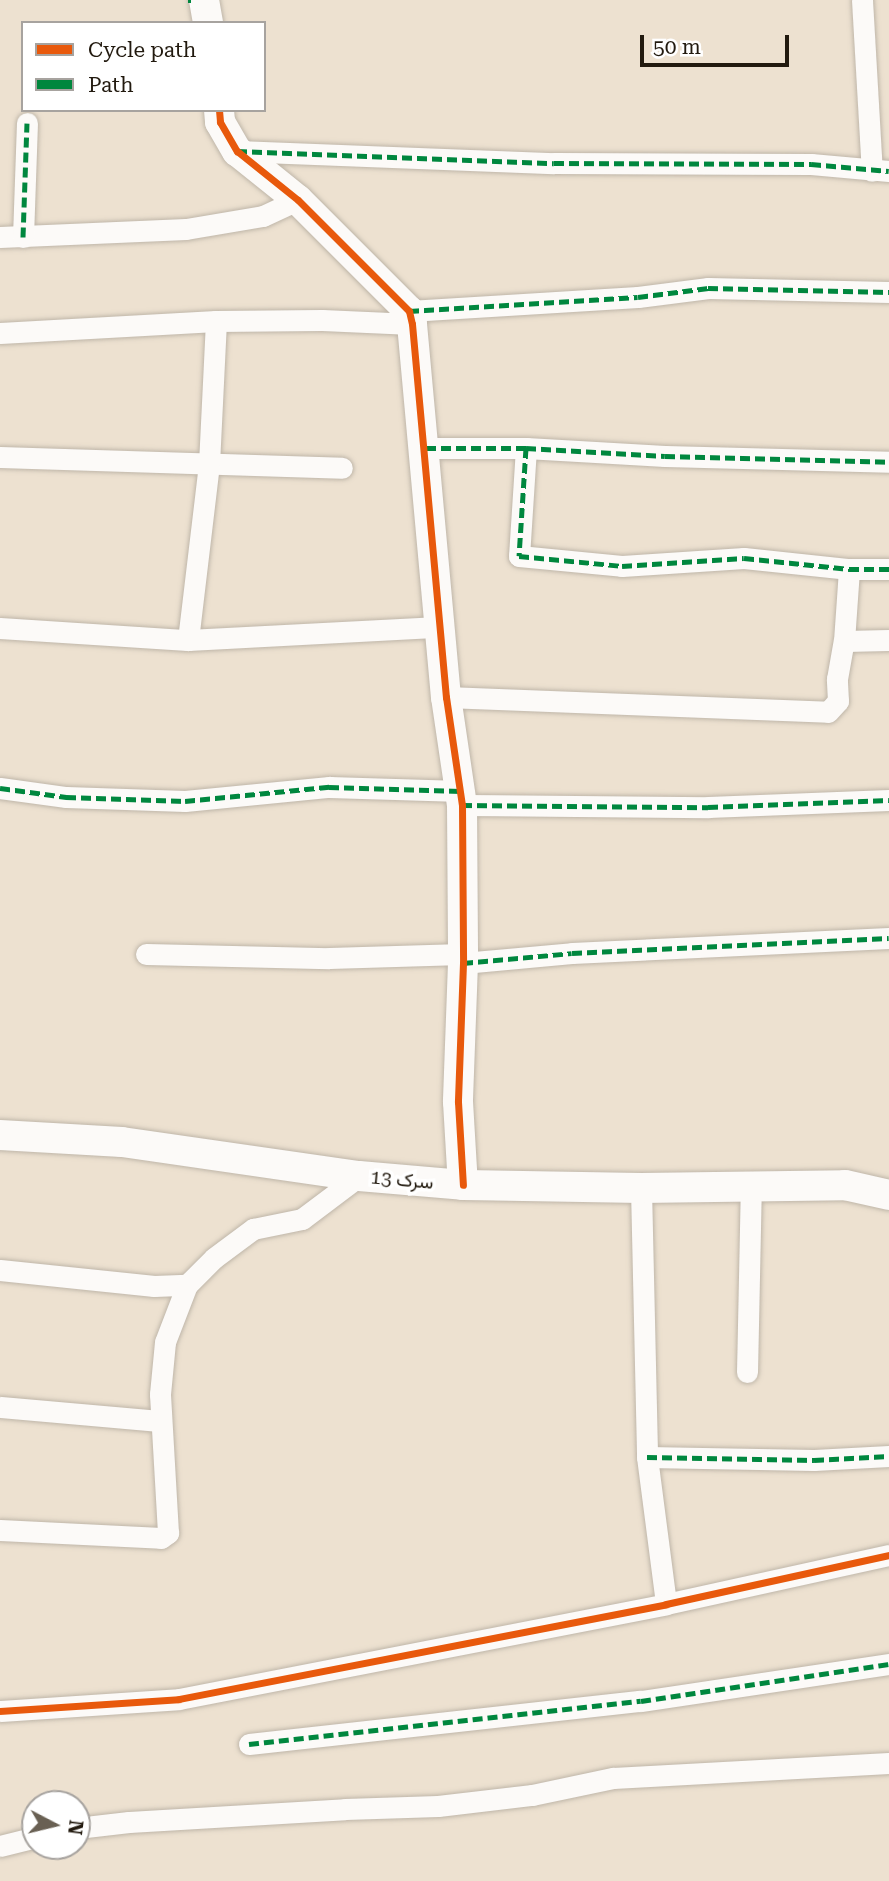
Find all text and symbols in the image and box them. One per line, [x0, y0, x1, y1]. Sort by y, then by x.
legend [21, 21, 266, 112]
scale bar [644, 21, 793, 65]
text: 50 m [653, 35, 701, 59]
text: Cycle path [88, 38, 196, 62]
text: Path [88, 73, 134, 97]
street label: سرک 13 [369, 1166, 435, 1194]
north arrow [21, 1790, 91, 1860]
text: N [63, 1819, 88, 1836]

